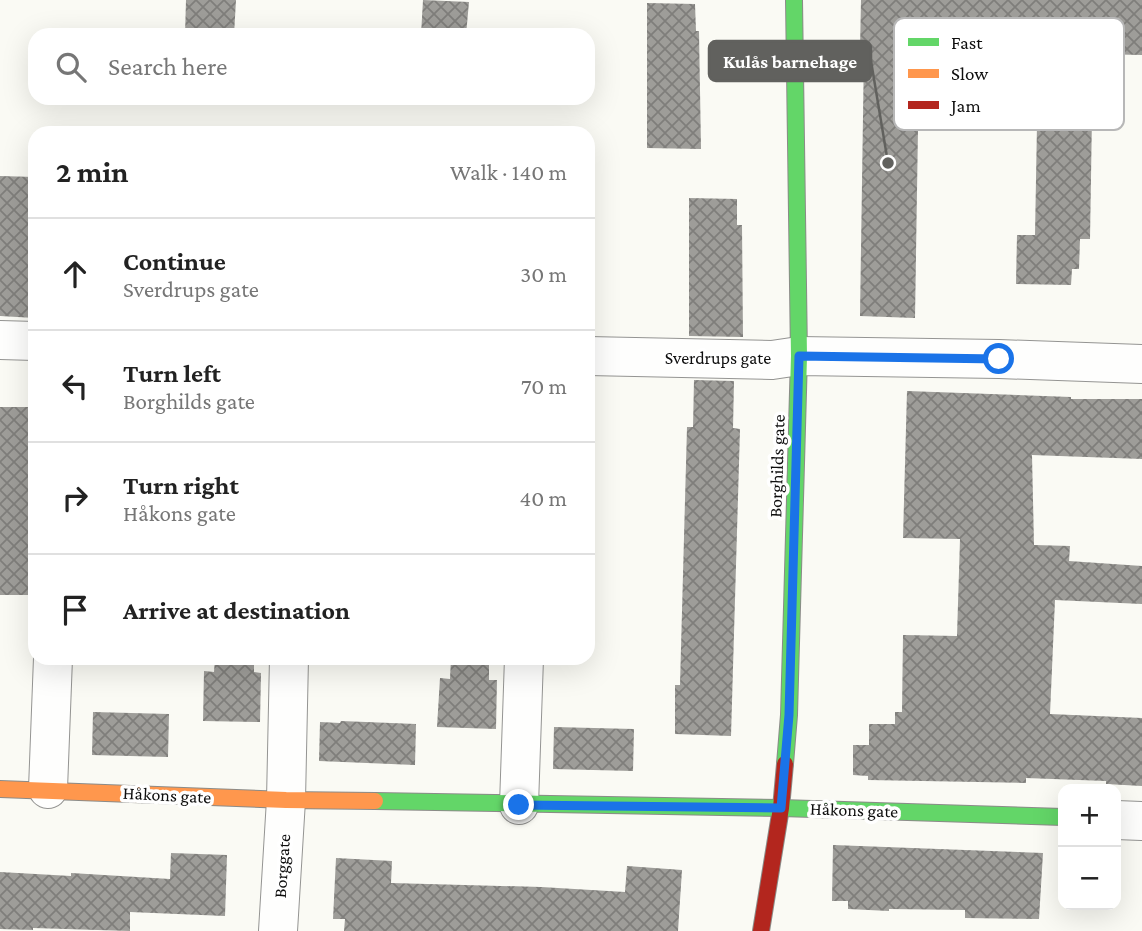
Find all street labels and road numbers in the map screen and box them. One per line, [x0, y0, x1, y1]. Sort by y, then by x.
street label: Sverdrups gate [665, 348, 771, 368]
street label: Borghilds gate [765, 414, 789, 518]
street label: Håkons gate [122, 783, 212, 807]
street label: Håkons gate [809, 798, 899, 822]
street label: Borggate [270, 833, 294, 899]

